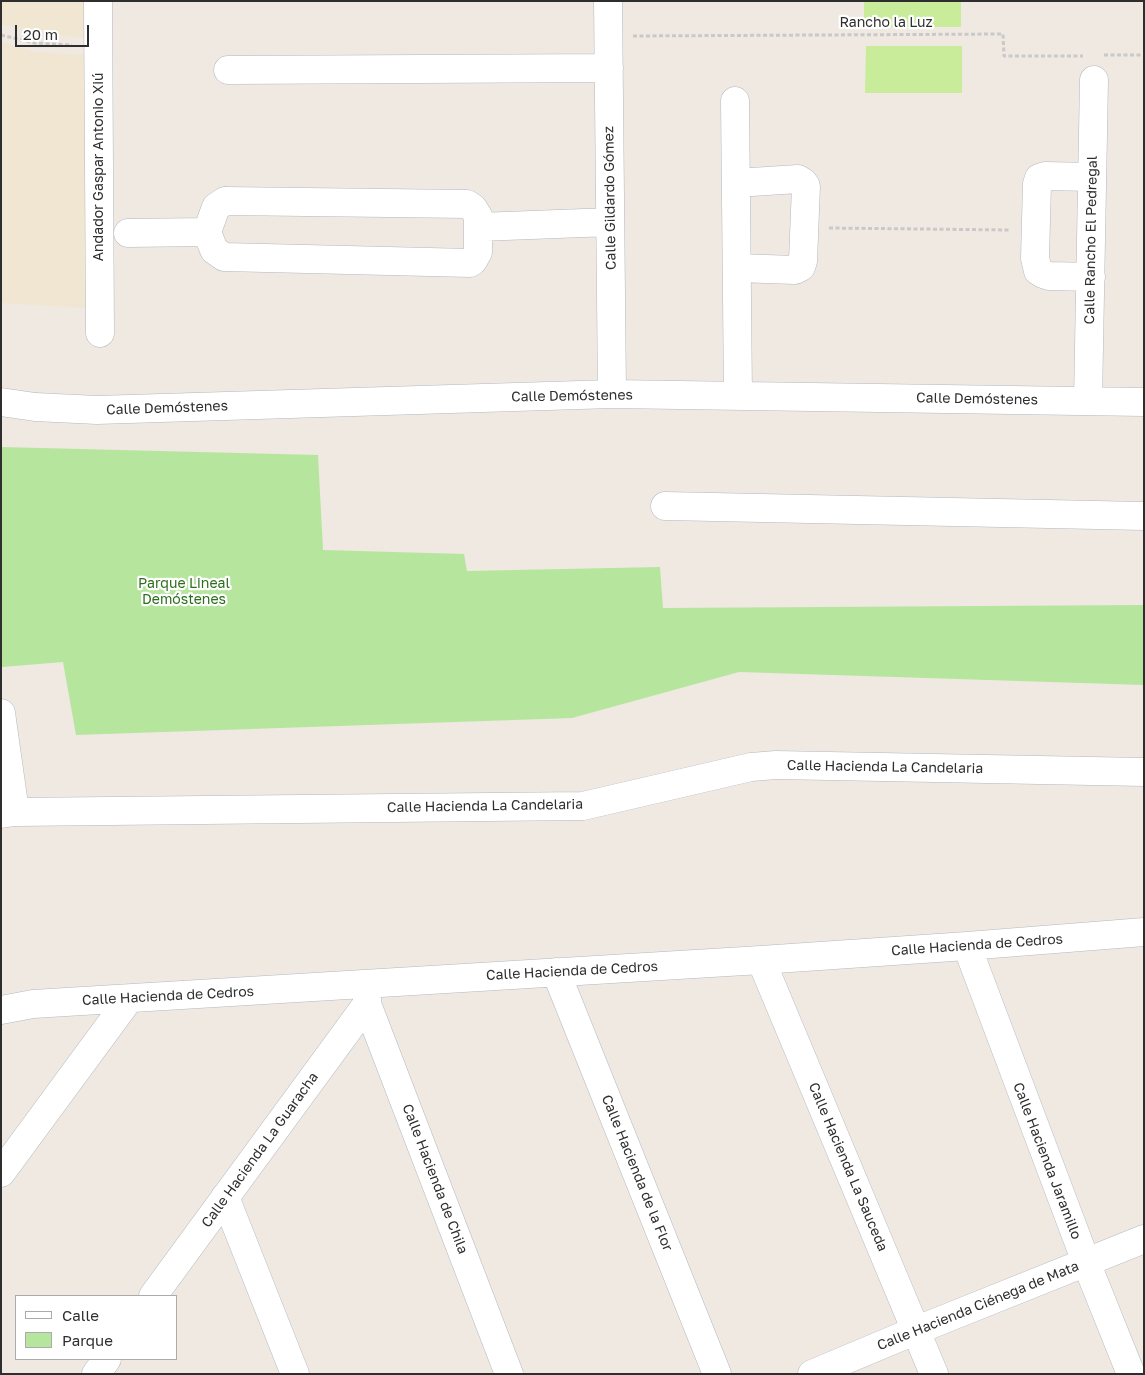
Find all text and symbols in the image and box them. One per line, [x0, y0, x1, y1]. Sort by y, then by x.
scale bar [18, 15, 91, 47]
street label: Rancho la Luz [839, 15, 933, 31]
text: 20 m [23, 25, 58, 43]
street label: Andador Gaspar Antonio Xiú [91, 73, 107, 261]
street label: Calle Gildardo Gómez [600, 126, 620, 270]
street label: Calle Rancho El Pedregal [1081, 156, 1101, 324]
street label: Calle Demóstenes [511, 387, 633, 405]
street label: Calle Demóstenes [916, 390, 1038, 408]
street label: Calle Demóstenes [106, 397, 228, 419]
park label: Parque Lineal Demóstenes [138, 576, 230, 608]
street label: Calle Hacienda La Candelaria [787, 757, 983, 777]
street label: Calle Hacienda La Candelaria [387, 796, 583, 816]
street label: Calle Hacienda de Cedros [891, 931, 1063, 959]
street label: Calle Hacienda de Cedros [486, 958, 658, 984]
street label: Calle Hacienda de Cedros [82, 983, 254, 1009]
street label: Calle Hacienda La Guaracha [198, 1069, 322, 1231]
street label: Calle Hacienda La Sauceda [805, 1080, 891, 1254]
street label: Calle Hacienda Jaramillo [1009, 1080, 1085, 1242]
street label: Calle Hacienda de la Flor [598, 1092, 676, 1254]
street label: Calle Hacienda de Chila [399, 1102, 471, 1256]
street label: Calle Hacienda Ciénega de Mata [875, 1258, 1081, 1354]
legend [15, 1295, 178, 1360]
text: Calle [62, 1306, 99, 1324]
text: Parque [62, 1331, 113, 1349]

